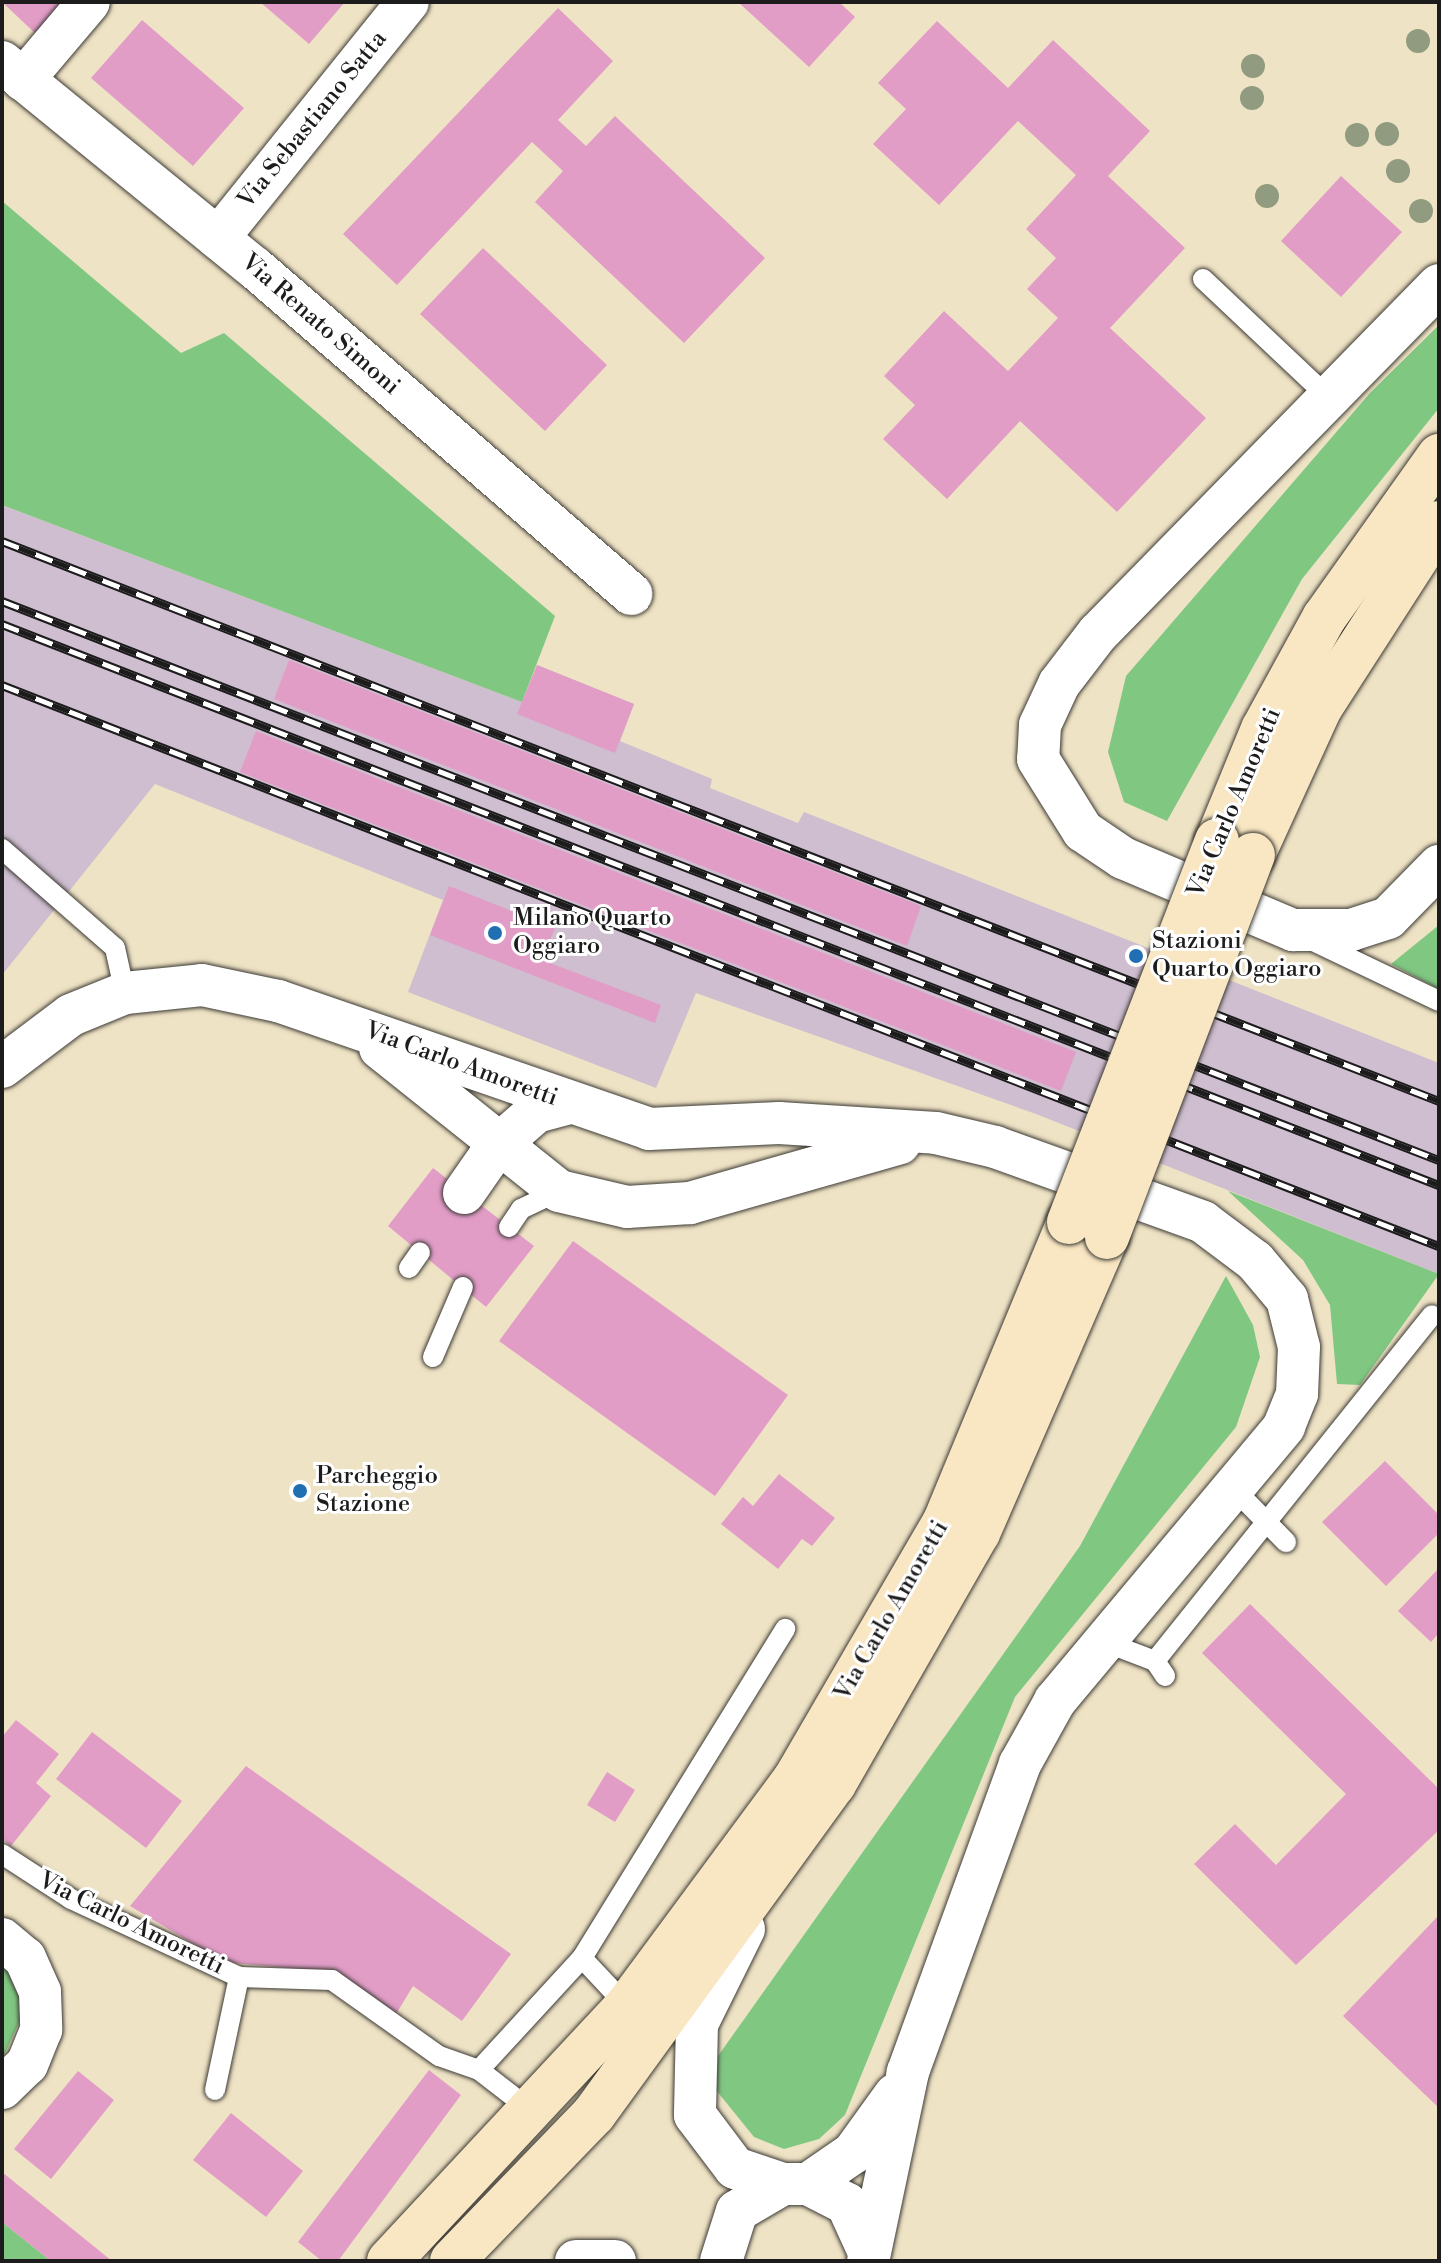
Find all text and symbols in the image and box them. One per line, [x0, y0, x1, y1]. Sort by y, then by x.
street label: Via Sebastiano Satta [233, 25, 393, 215]
street label: Via Renato Simoni [235, 248, 405, 402]
street label: Via Carlo Amoretti [1182, 704, 1288, 902]
place label: Milano Quarto Oggiaro [513, 905, 671, 961]
marker: Milano Quarto Oggiaro [484, 922, 506, 944]
place label: Stazioni Quarto Oggiaro [1152, 928, 1322, 984]
marker: Stazioni Quarto Oggiaro [1127, 947, 1145, 965]
street label: Via Carlo Amoretti [361, 1017, 561, 1113]
place label: Parcheggio Stazione [316, 1463, 438, 1519]
marker: Parcheggio Stazione [291, 1482, 309, 1500]
street label: Via Carlo Amoretti [829, 1516, 955, 1706]
street label: Via Carlo Amoretti [33, 1867, 229, 1981]

